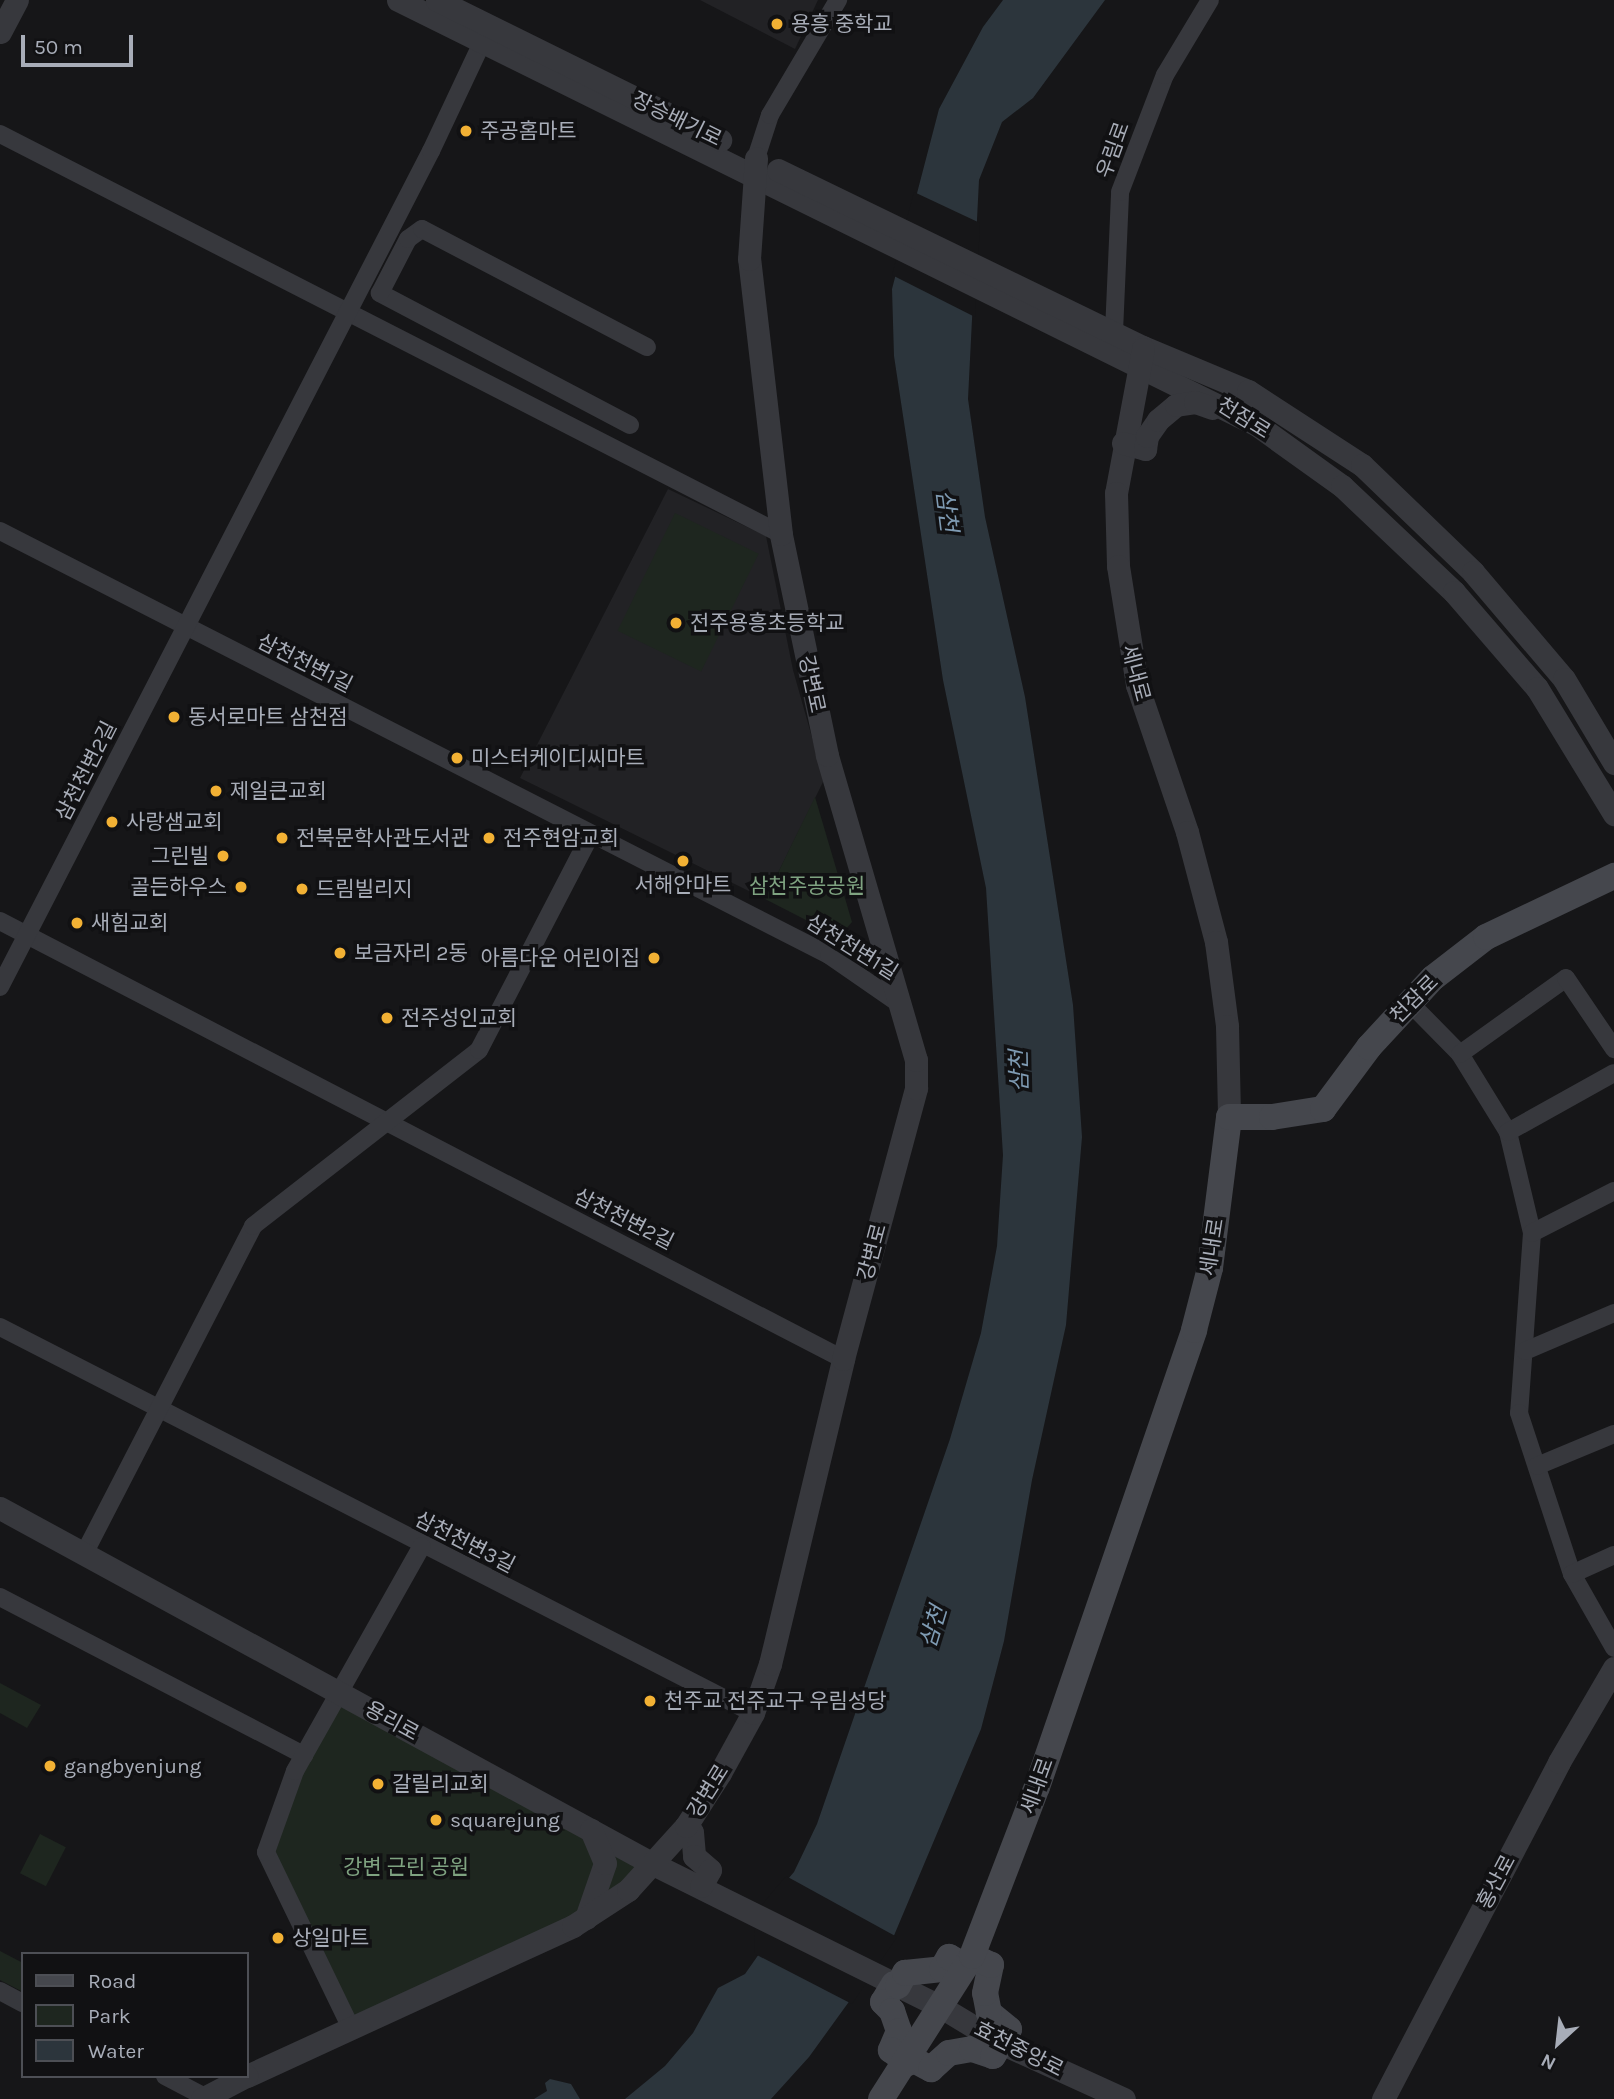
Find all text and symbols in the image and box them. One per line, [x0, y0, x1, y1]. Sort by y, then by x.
place label: 용흥 중학교 [791, 11, 893, 37]
marker: 용흥 중학교 [769, 16, 785, 32]
scale bar [24, 21, 136, 65]
text: 50 m [34, 35, 83, 59]
street label: 장승배기로 [628, 87, 726, 151]
place label: 주공홈마트 [480, 118, 577, 144]
street label: 우림로 [1091, 118, 1135, 182]
marker: 주공홈마트 [458, 123, 474, 139]
street label: 천잠로 [1213, 392, 1275, 444]
water label: 삼천 [930, 488, 962, 534]
place label: 전주용흥초등학교 [690, 610, 845, 636]
marker: 전주용흥초등학교 [668, 615, 684, 631]
street label: 삼천천변1길 [253, 628, 357, 698]
street label: 세내로 [1116, 642, 1156, 704]
street label: 강변로 [794, 653, 830, 715]
place label: 동서로마트 삼천점 [188, 704, 348, 730]
marker: 동서로마트 삼천점 [166, 709, 182, 725]
street label: 삼천천변2길 [50, 717, 122, 825]
place label: 미스터케이디씨마트 [471, 745, 645, 771]
marker: 미스터케이디씨마트 [449, 750, 465, 766]
place label: 제일큰교회 [230, 778, 327, 804]
marker: 제일큰교회 [208, 783, 224, 799]
place label: 사랑샘교회 [126, 809, 223, 835]
marker: 사랑샘교회 [104, 814, 120, 830]
place label: 전북문학사관도서관 [296, 825, 470, 851]
place label: 전주현암교회 [503, 825, 619, 851]
marker: 전북문학사관도서관 [274, 830, 290, 846]
marker: 전주현암교회 [481, 830, 497, 846]
place label: 그린빌 [151, 843, 209, 869]
marker: 그린빌 [215, 848, 231, 864]
marker: 서해안마트 [675, 853, 691, 869]
place label: 서해안마트 [635, 872, 731, 898]
park label: 삼천주공공원 [749, 873, 865, 899]
place label: 골든하우스 [130, 874, 227, 900]
place label: 드림빌리지 [316, 876, 413, 902]
marker: 골든하우스 [233, 879, 249, 895]
marker: 드림빌리지 [294, 881, 310, 897]
street label: 삼천천변1길 [801, 909, 903, 985]
place label: 새힘교회 [91, 910, 168, 936]
marker: 새힘교회 [69, 915, 85, 931]
place label: 보금자리 2동 [354, 940, 468, 966]
marker: 보금자리 2동 [332, 945, 348, 961]
place label: 아름다운 어린이집 [480, 945, 640, 971]
marker: 아름다운 어린이집 [646, 950, 662, 966]
street label: 천잠로 [1385, 970, 1443, 1028]
place label: 전주성인교회 [401, 1005, 517, 1031]
marker: 전주성인교회 [379, 1010, 395, 1026]
water label: 삼천 [1006, 1050, 1034, 1092]
street label: 삼천천변2길 [570, 1183, 678, 1255]
street label: 세내로 [1195, 1216, 1229, 1278]
street label: 강변로 [852, 1221, 892, 1283]
street label: 삼천천변3길 [411, 1506, 519, 1578]
water label: 삼천 [915, 1603, 953, 1651]
place label: 천주교 전주교구 우림성당 [664, 1688, 886, 1714]
marker: 천주교 전주교구 우림성당 [642, 1693, 658, 1709]
street label: 용리로 [361, 1696, 423, 1746]
place label: gangbyenjung [64, 1753, 201, 1779]
street label: 세내로 [1015, 1754, 1059, 1818]
marker: gangbyenjung [42, 1758, 58, 1774]
street label: 강변로 [682, 1760, 734, 1822]
place label: 갈릴리교회 [392, 1771, 489, 1797]
marker: 갈릴리교회 [370, 1776, 386, 1792]
place label: squarejung [450, 1807, 560, 1833]
marker: squarejung [428, 1812, 444, 1828]
street label: 홍산로 [1471, 1850, 1521, 1914]
park label: 강변 근린 공원 [343, 1854, 469, 1880]
place label: 상일마트 [292, 1925, 369, 1951]
marker: 상일마트 [270, 1930, 286, 1946]
legend [21, 1952, 248, 2078]
text: Road [88, 1969, 136, 1993]
text: Park [88, 2004, 131, 2028]
north arrow [1523, 2008, 1593, 2078]
street label: 효천중앙로 [970, 2016, 1068, 2082]
text: Water [88, 2039, 144, 2063]
text: N [1537, 2049, 1560, 2075]

